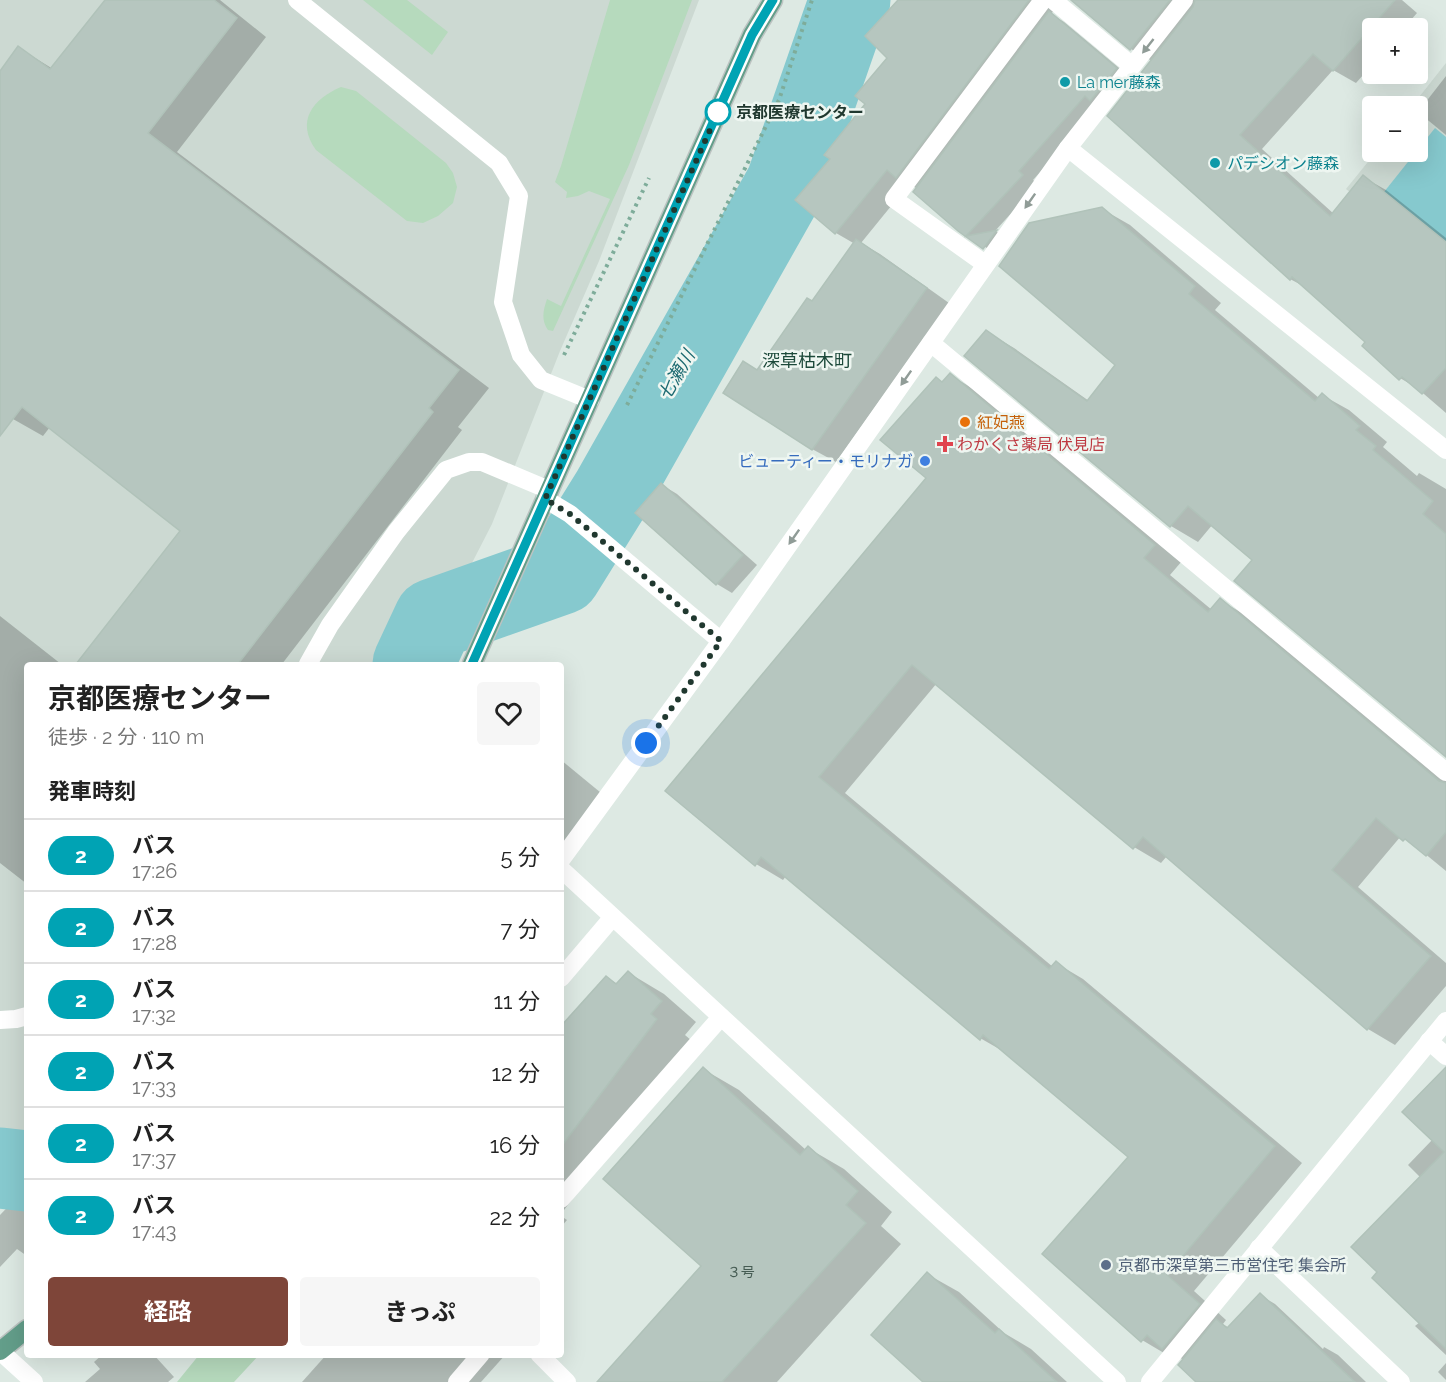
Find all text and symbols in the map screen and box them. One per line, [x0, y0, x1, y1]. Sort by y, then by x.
map controls [1362, 18, 1428, 162]
button: + [1362, 18, 1428, 84]
one-way arrow [1141, 38, 1154, 54]
place label: La mer藤森 [1077, 73, 1161, 92]
marker: La mer藤森 [1058, 75, 1072, 89]
button: − [1362, 96, 1428, 162]
marker: 京都医療センター [705, 99, 731, 125]
place label: 京都医療センター [736, 103, 864, 122]
place label: パデシオン藤森 [1227, 154, 1339, 173]
marker: パデシオン藤森 [1208, 156, 1222, 170]
one-way arrow [1024, 193, 1036, 209]
water label: 七瀬川 [653, 345, 700, 404]
district label: 深草枯木町 [762, 350, 852, 371]
one-way arrow [901, 370, 912, 386]
place label: 紅妃燕 [977, 413, 1025, 432]
marker: 紅妃燕 [958, 415, 972, 429]
place label: わかくさ薬局 伏見店 [957, 435, 1105, 454]
marker: わかくさ薬局 伏見店 [938, 437, 952, 451]
place label: ビューティー・モリナガ [738, 452, 913, 471]
marker: ビューティー・モリナガ [918, 454, 932, 468]
one-way arrow [788, 529, 800, 545]
text: 京都医療センター [48, 682, 272, 715]
button: heart [477, 682, 540, 745]
text: 徒歩 · 2 分 · 110 m [48, 725, 204, 749]
your location [631, 728, 661, 758]
text: 発車時刻 [48, 778, 136, 804]
text: バス [132, 832, 176, 858]
text: 2 [75, 843, 87, 868]
text: 5 分 [500, 844, 540, 870]
text: 17:26 [132, 859, 177, 883]
text: バス [132, 904, 176, 930]
text: 2 [75, 915, 87, 940]
text: 7 分 [501, 916, 540, 942]
text: 17:28 [132, 931, 177, 955]
text: バス [132, 976, 176, 1002]
text: 2 [75, 987, 87, 1012]
text: 11 分 [494, 988, 540, 1014]
text: 17:32 [132, 1003, 176, 1027]
text: バス [132, 1048, 176, 1074]
text: 2 [75, 1059, 87, 1084]
text: 12 分 [492, 1060, 540, 1086]
text: 17:33 [132, 1075, 176, 1099]
text: バス [132, 1120, 176, 1146]
text: 2 [75, 1131, 87, 1156]
text: 16 分 [490, 1132, 540, 1158]
text: 17:37 [132, 1147, 176, 1171]
text: バス [132, 1192, 176, 1218]
text: 2 [75, 1203, 87, 1228]
text: 22 分 [489, 1204, 540, 1230]
text: 17:43 [132, 1219, 177, 1243]
place label: 京都市深草第三市営住宅 集会所 [1118, 1256, 1346, 1275]
marker: 京都市深草第三市営住宅 集会所 [1099, 1258, 1113, 1272]
house number: ３号 [727, 1264, 755, 1280]
button: 経路 [48, 1277, 288, 1346]
button: きっぷ [300, 1277, 540, 1346]

